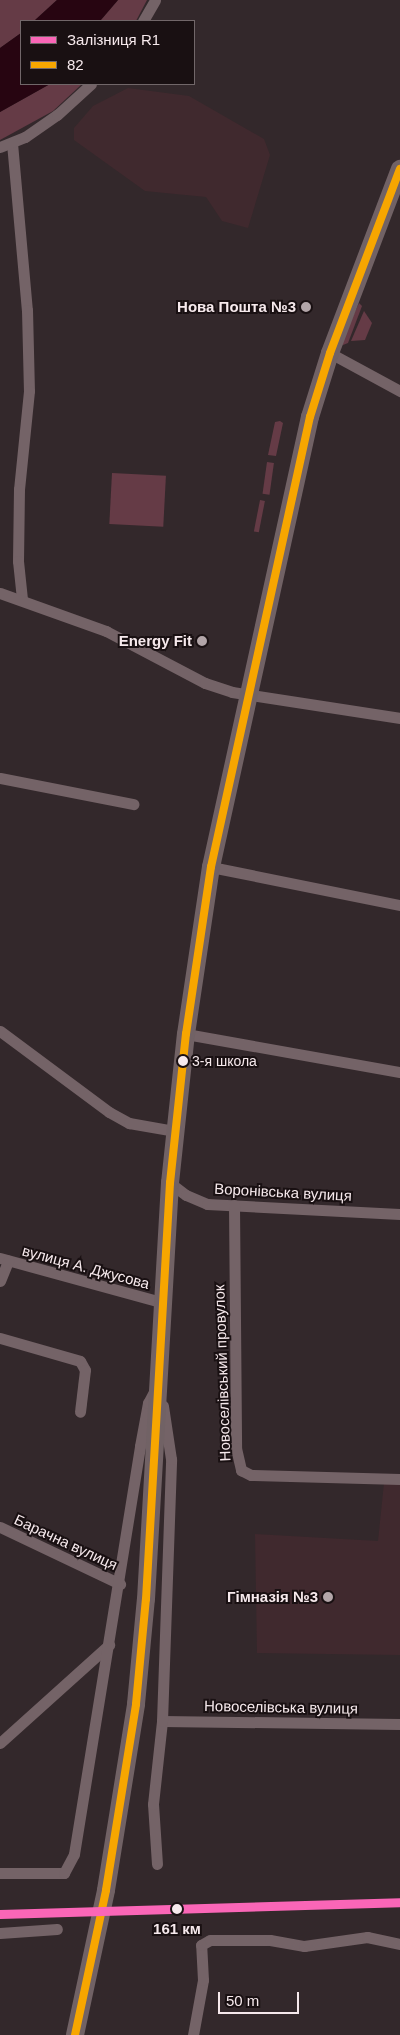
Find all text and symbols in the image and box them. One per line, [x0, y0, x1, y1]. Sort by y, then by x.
legend [20, 20, 195, 85]
text: Залізниця R1 [67, 31, 160, 48]
text: 82 [67, 56, 84, 73]
place label: Нова Пошта №3 [177, 298, 296, 316]
marker: Нова Пошта №3 [300, 301, 312, 313]
place label: Energy Fit [119, 632, 192, 650]
marker: Energy Fit [196, 635, 208, 647]
place label: 3-я школа [192, 1053, 257, 1069]
marker: 3-я школа [178, 1056, 188, 1066]
street label: Воронівська вулиця [214, 1179, 352, 1205]
street label: вулиця А. Джусова [20, 1241, 152, 1293]
street label: Новоселівський провулок [210, 1284, 234, 1462]
street label: Барачна вулиця [12, 1510, 120, 1574]
place label: Гімназія №3 [227, 1588, 318, 1606]
marker: Гімназія №3 [322, 1591, 334, 1603]
street label: Новоселівська вулиця [204, 1697, 358, 1717]
marker: 161 км [168, 1900, 186, 1918]
place label: 161 км [153, 1920, 201, 1938]
scale bar [220, 1982, 301, 2014]
text: 50 m [226, 1992, 259, 2009]

